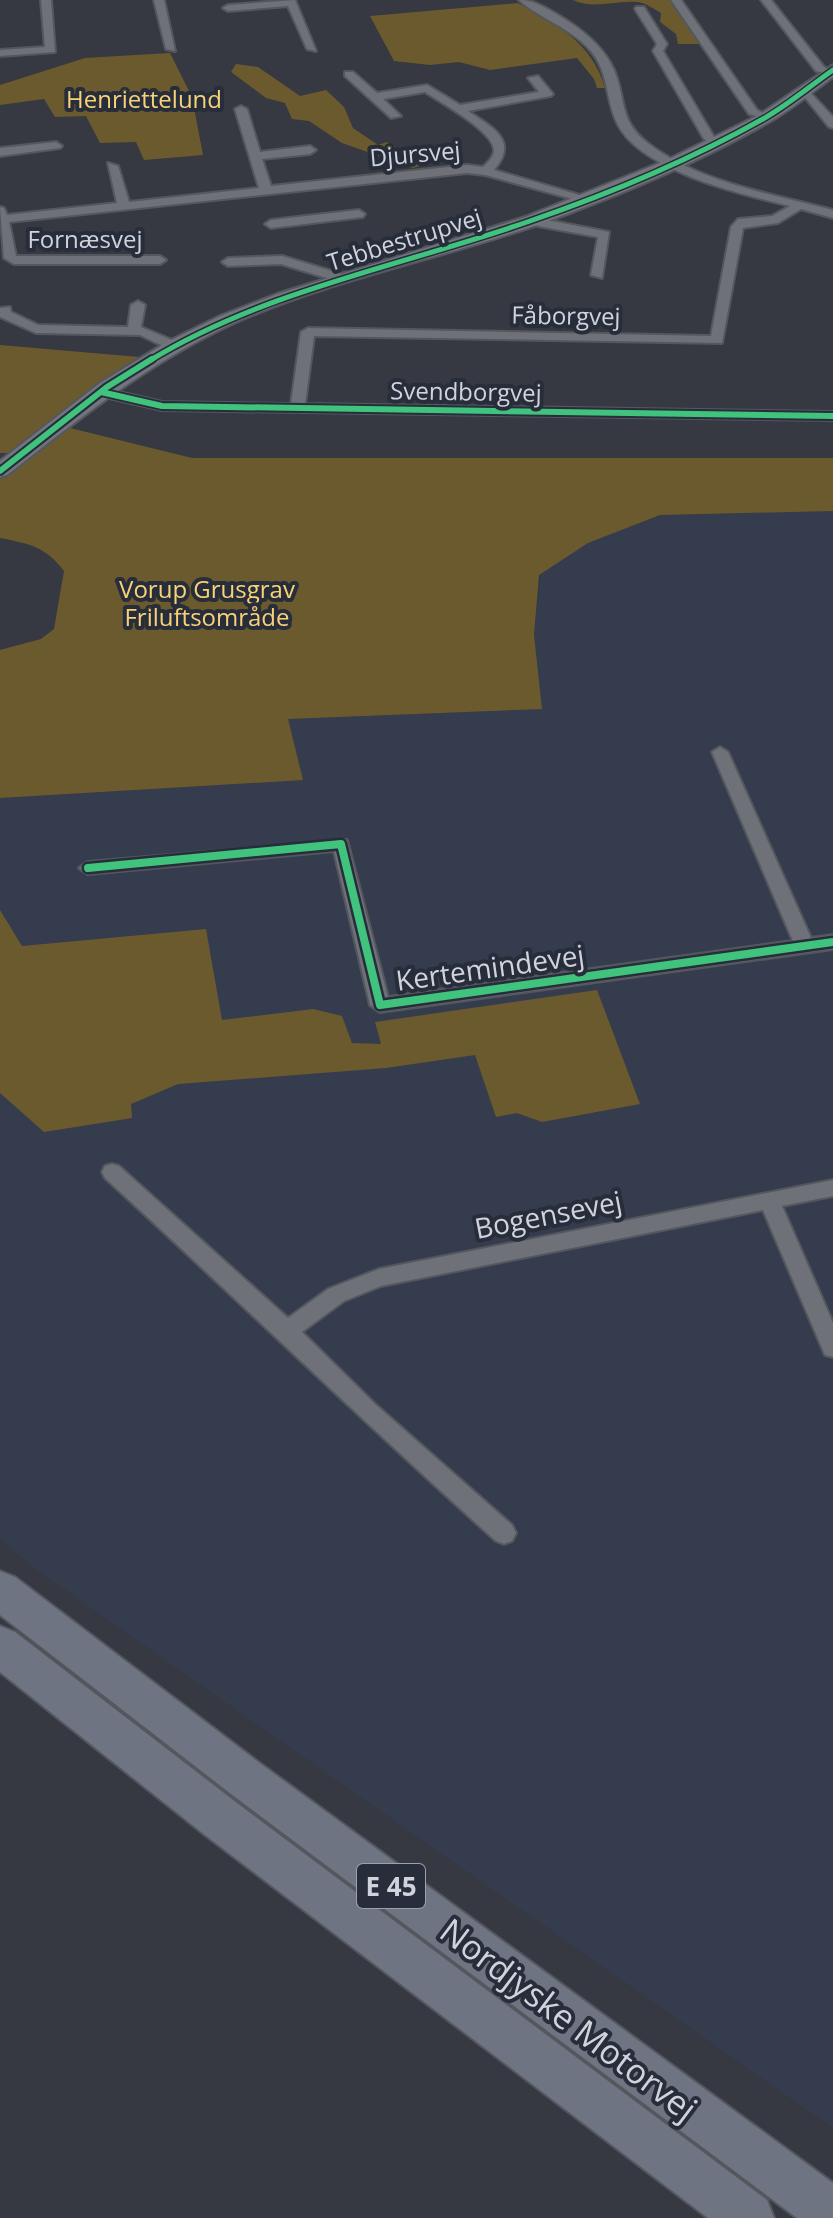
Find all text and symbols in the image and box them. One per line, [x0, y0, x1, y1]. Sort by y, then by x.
park label: Henriettelund [66, 82, 222, 115]
street label: Djursvej [368, 133, 462, 173]
street label: Tebbestrupvej [323, 200, 485, 278]
street label: Fornæsvej [27, 222, 143, 255]
street label: Fåborgvej [511, 298, 621, 332]
street label: Svendborgvej [390, 373, 542, 409]
park label: Vorup Grusgrav Friluftsområde [119, 572, 295, 633]
street label: Kertemindevej [393, 935, 587, 999]
street label: Bogensevej [471, 1181, 625, 1247]
road number: E 45 [357, 1864, 425, 1908]
street label: Nordjyske Motorvej [431, 1907, 707, 2131]

